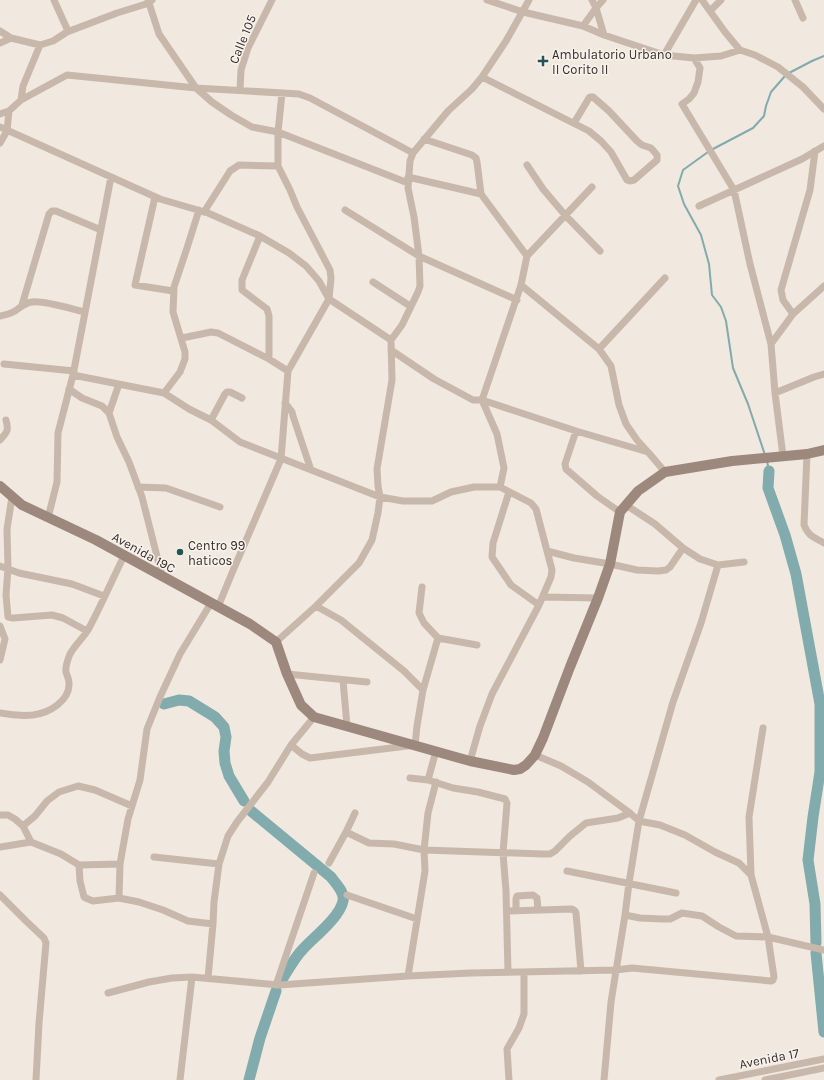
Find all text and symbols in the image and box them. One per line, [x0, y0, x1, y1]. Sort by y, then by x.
street label: Calle 105 [226, 12, 259, 66]
place label: Ambulatorio Urbano II Corito II [552, 47, 672, 77]
marker: Ambulatorio Urbano II Corito II [537, 55, 549, 67]
street label: Avenida 19C [110, 529, 178, 576]
place label: Centro 99 haticos [188, 538, 245, 568]
marker: Centro 99 haticos [175, 547, 185, 557]
street label: Avenida 17 [738, 1045, 800, 1072]

